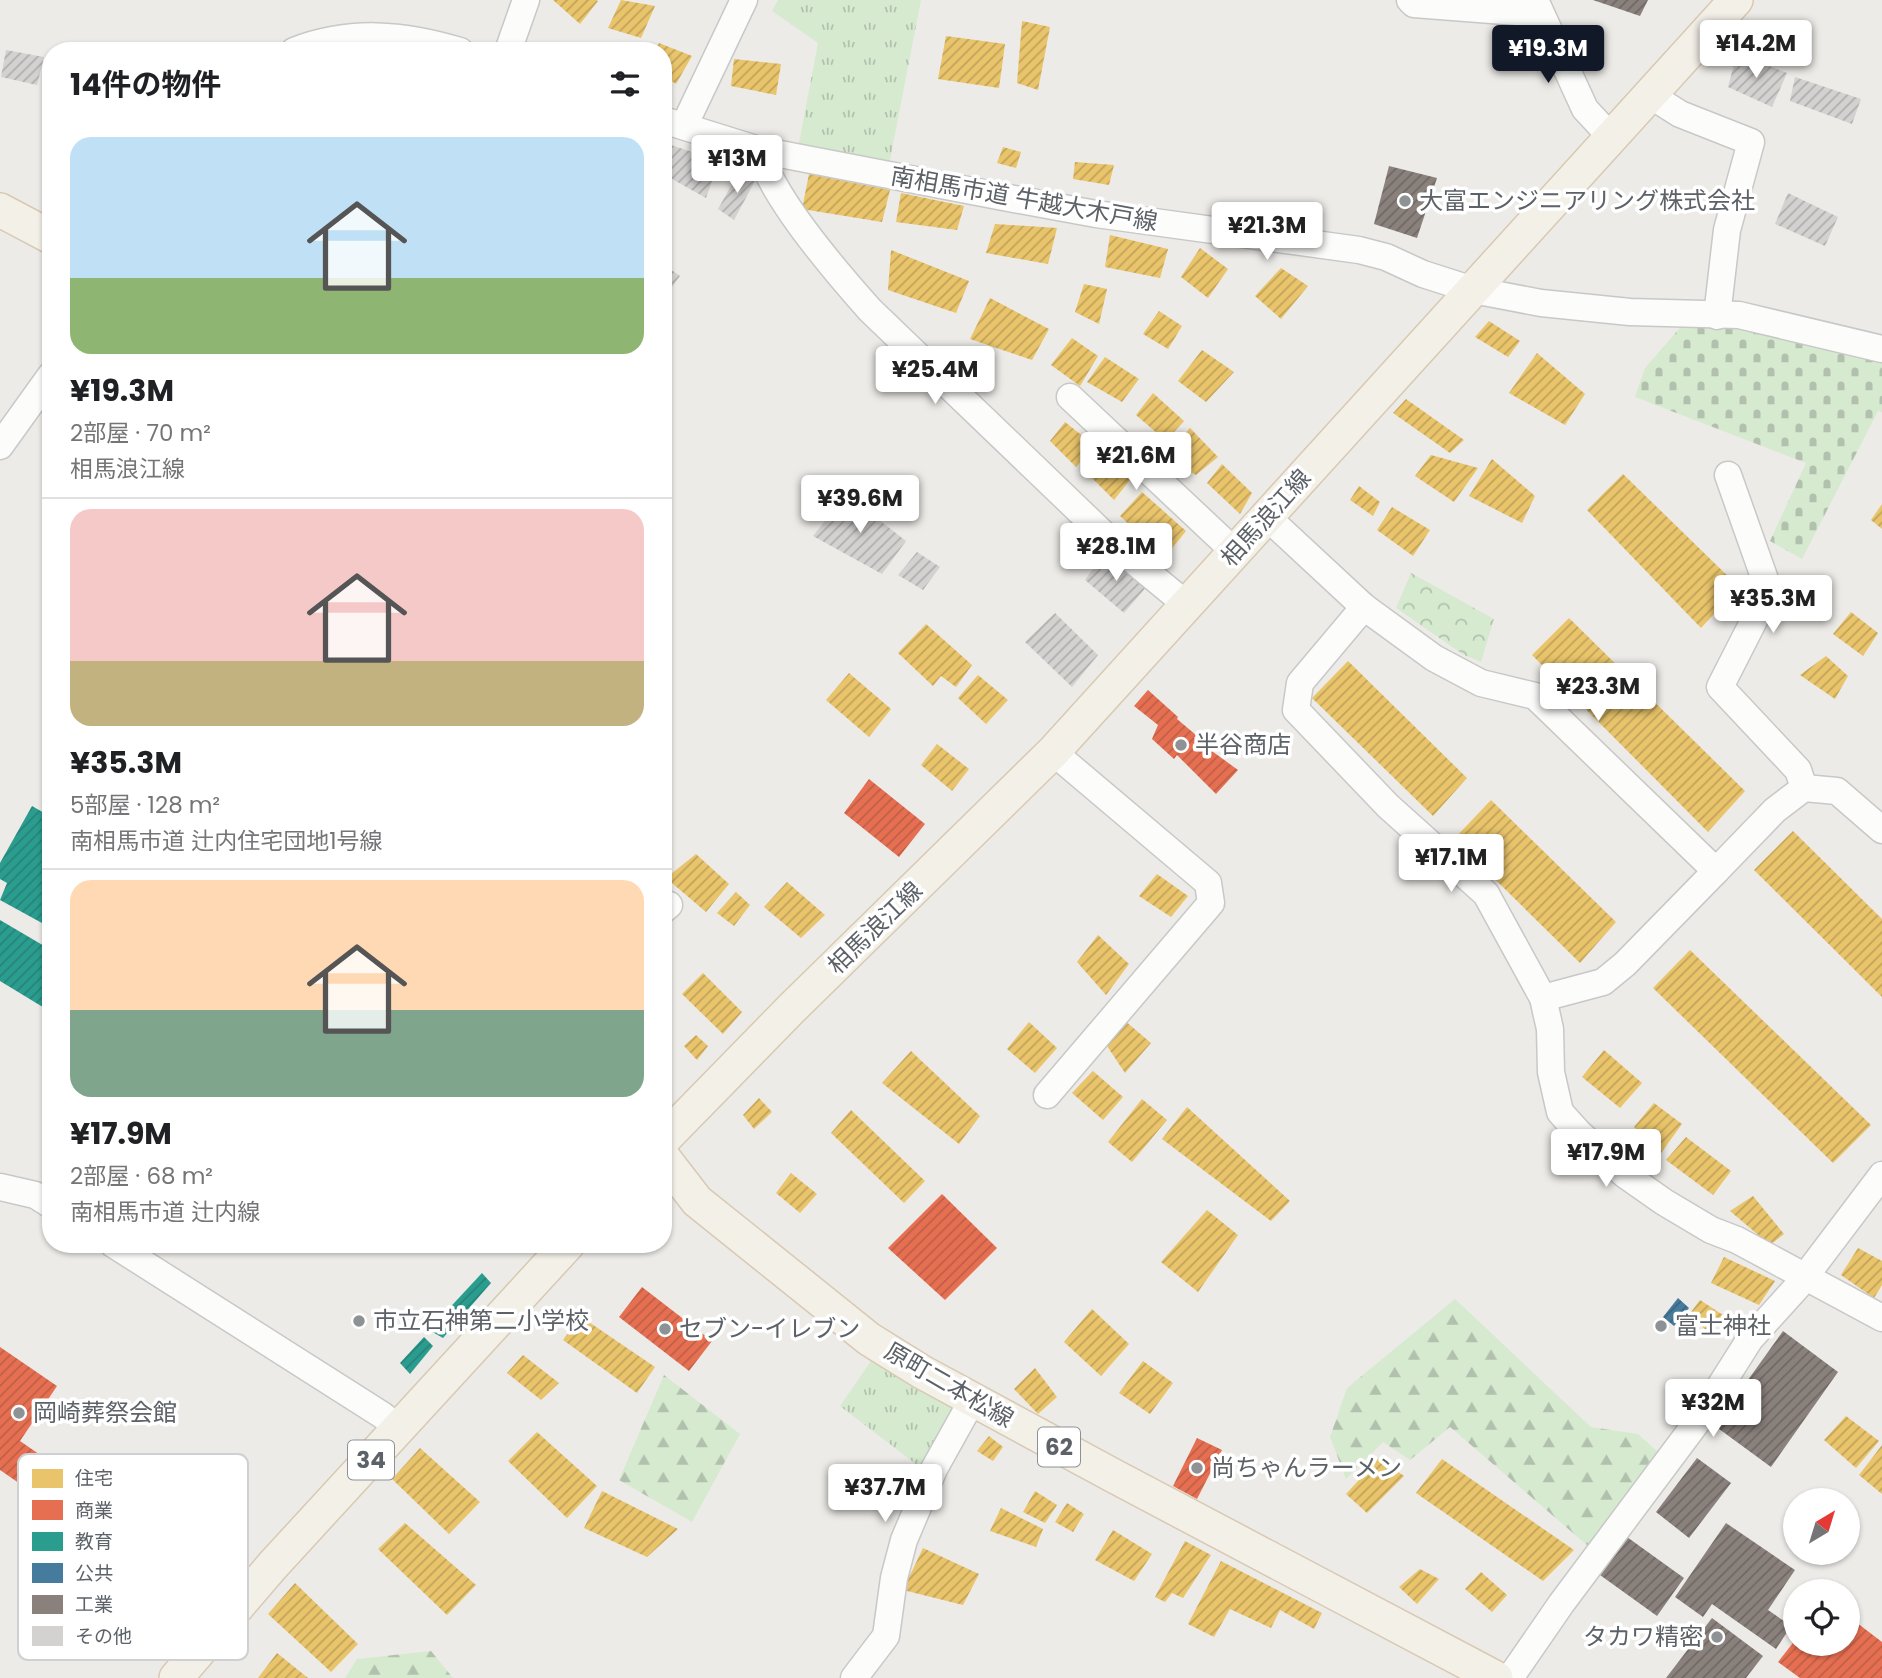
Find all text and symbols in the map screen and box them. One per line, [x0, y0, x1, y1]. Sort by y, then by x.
pin: ¥14.2M [1699, 20, 1813, 80]
pin: ¥19.3M [1491, 25, 1605, 85]
text: ¥14.2M [1716, 27, 1796, 59]
text: ¥19.3M [1508, 32, 1588, 64]
text: 14件の物件 [70, 63, 222, 106]
icon: filters [606, 65, 644, 103]
pin: ¥13M [696, 136, 778, 195]
text: ¥13M [707, 142, 767, 174]
street label: 南相馬市道 牛越大木戸線 [888, 159, 1160, 238]
icon: home [294, 183, 420, 309]
place label: 大富エンジニアリング株式会社 [1419, 184, 1755, 217]
marker: 大富エンジニアリング株式会社 [1397, 193, 1413, 209]
pin: ¥21.3M [1210, 202, 1324, 262]
text: ¥21.3M [1228, 209, 1306, 241]
pin: ¥25.4M [878, 346, 992, 406]
text: ¥25.4M [892, 353, 978, 385]
text: ¥19.3M [70, 369, 174, 412]
text: 2部屋 · 70 m² [70, 417, 211, 449]
pin: ¥21.6M [1079, 433, 1193, 492]
text: ¥21.6M [1096, 439, 1176, 471]
text: 相馬浪江線 [70, 453, 185, 485]
street label: 相馬浪江線 [1213, 462, 1318, 573]
pin: ¥39.6M [803, 476, 917, 535]
text: ¥39.6M [817, 482, 903, 514]
pin: ¥28.1M [1059, 524, 1173, 583]
text: ¥28.1M [1076, 530, 1156, 562]
icon: home [294, 555, 420, 681]
pin: ¥35.3M [1716, 576, 1830, 635]
text: ¥35.3M [1730, 582, 1816, 614]
pin: ¥23.3M [1541, 664, 1655, 723]
text: ¥23.3M [1556, 670, 1640, 702]
place label: 半谷商店 [1195, 728, 1291, 761]
marker: 半谷商店 [1173, 737, 1189, 753]
text: ¥35.3M [70, 741, 182, 784]
text: 5部屋 · 128 m² [70, 789, 220, 821]
text: 南相馬市道 辻内住宅団地1号線 [70, 825, 383, 857]
pin: ¥17.1M [1394, 834, 1508, 894]
text: ¥17.1M [1415, 841, 1487, 873]
street label: 相馬浪江線 [820, 874, 929, 981]
icon: home [294, 926, 420, 1052]
text: ¥17.9M [70, 1112, 172, 1155]
pin: ¥17.9M [1549, 1130, 1663, 1189]
text: ¥17.9M [1567, 1136, 1645, 1168]
text: 2部屋 · 68 m² [70, 1160, 213, 1192]
text: 南相馬市道 辻内線 [70, 1196, 260, 1228]
place label: 市立石神第二小学校 [373, 1304, 589, 1337]
place label: 富士神社 [1675, 1309, 1771, 1342]
place label: セブン-イレブン [679, 1312, 860, 1345]
marker: 市立石神第二小学校 [351, 1313, 367, 1329]
marker: 富士神社 [1653, 1318, 1669, 1334]
marker: セブン-イレブン [657, 1321, 673, 1337]
street label: 原町二本松線 [879, 1334, 1020, 1435]
pin: ¥32M [1672, 1380, 1754, 1439]
text: ¥32M [1681, 1386, 1745, 1418]
place label: 岡崎葬祭会館 [33, 1396, 177, 1429]
marker: 岡崎葬祭会館 [11, 1405, 27, 1421]
road number: 62 [1038, 1428, 1080, 1466]
road number: 34 [348, 1441, 394, 1480]
place label: 尚ちゃんラーメン [1211, 1451, 1402, 1484]
legend [18, 1454, 248, 1660]
marker: 尚ちゃんラーメン [1189, 1460, 1205, 1476]
pin: ¥37.7M [828, 1464, 942, 1524]
text: 住宅 [75, 1465, 113, 1492]
text: ¥37.7M [844, 1471, 926, 1503]
north arrow [1783, 1488, 1860, 1564]
map controls [1783, 1488, 1860, 1656]
text: 商業 [75, 1497, 113, 1524]
text: 教育 [75, 1528, 113, 1555]
text: 公共 [75, 1560, 113, 1587]
button: locate [1783, 1579, 1860, 1656]
text: 工業 [75, 1591, 113, 1618]
place label: タカワ精密 [1583, 1620, 1703, 1653]
text: その他 [75, 1623, 132, 1650]
marker: タカワ精密 [1709, 1629, 1725, 1645]

